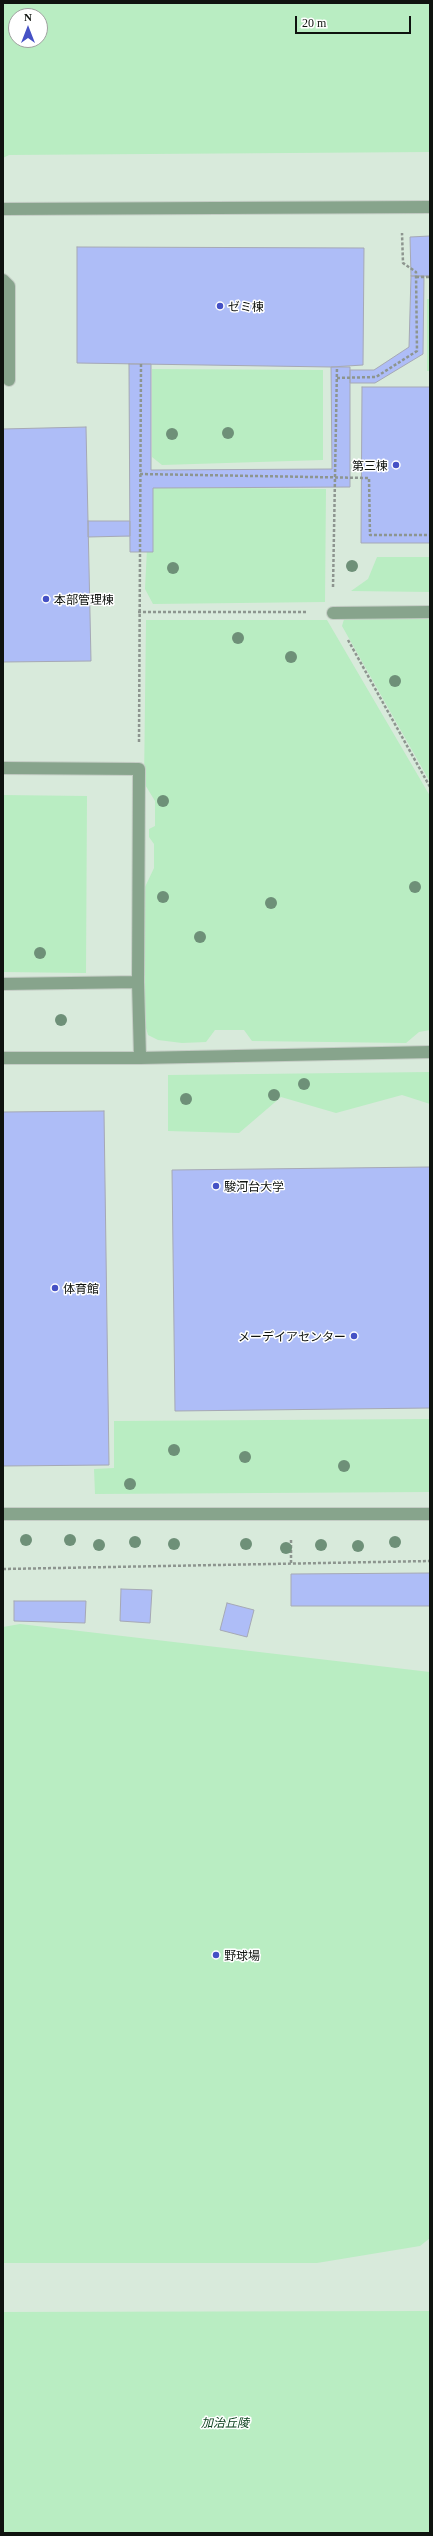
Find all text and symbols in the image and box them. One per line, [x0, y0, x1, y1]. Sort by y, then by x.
north arrow [8, 8, 48, 48]
scale bar [297, 8, 413, 34]
text: N [24, 11, 32, 23]
text: 20 m [302, 16, 326, 30]
place label: ゼミ棟 [228, 299, 264, 313]
marker: ゼミ棟 [215, 301, 225, 311]
place label: 第三棟 [352, 458, 388, 472]
marker: 第三棟 [391, 460, 401, 470]
place label: 本部管理棟 [54, 592, 114, 606]
marker: 本部管理棟 [41, 594, 51, 604]
place label: 駿河台大学 [224, 1179, 284, 1193]
marker: 駿河台大学 [211, 1181, 221, 1191]
place label: 体育館 [63, 1281, 99, 1295]
marker: 体育館 [50, 1283, 60, 1293]
place label: メーデイアセンター [238, 1329, 346, 1343]
marker: メーデイアセンター [349, 1331, 359, 1341]
place label: 野球場 [224, 1948, 260, 1962]
marker: 野球場 [211, 1950, 221, 1960]
park label: 加治丘陵 [201, 2415, 249, 2429]

